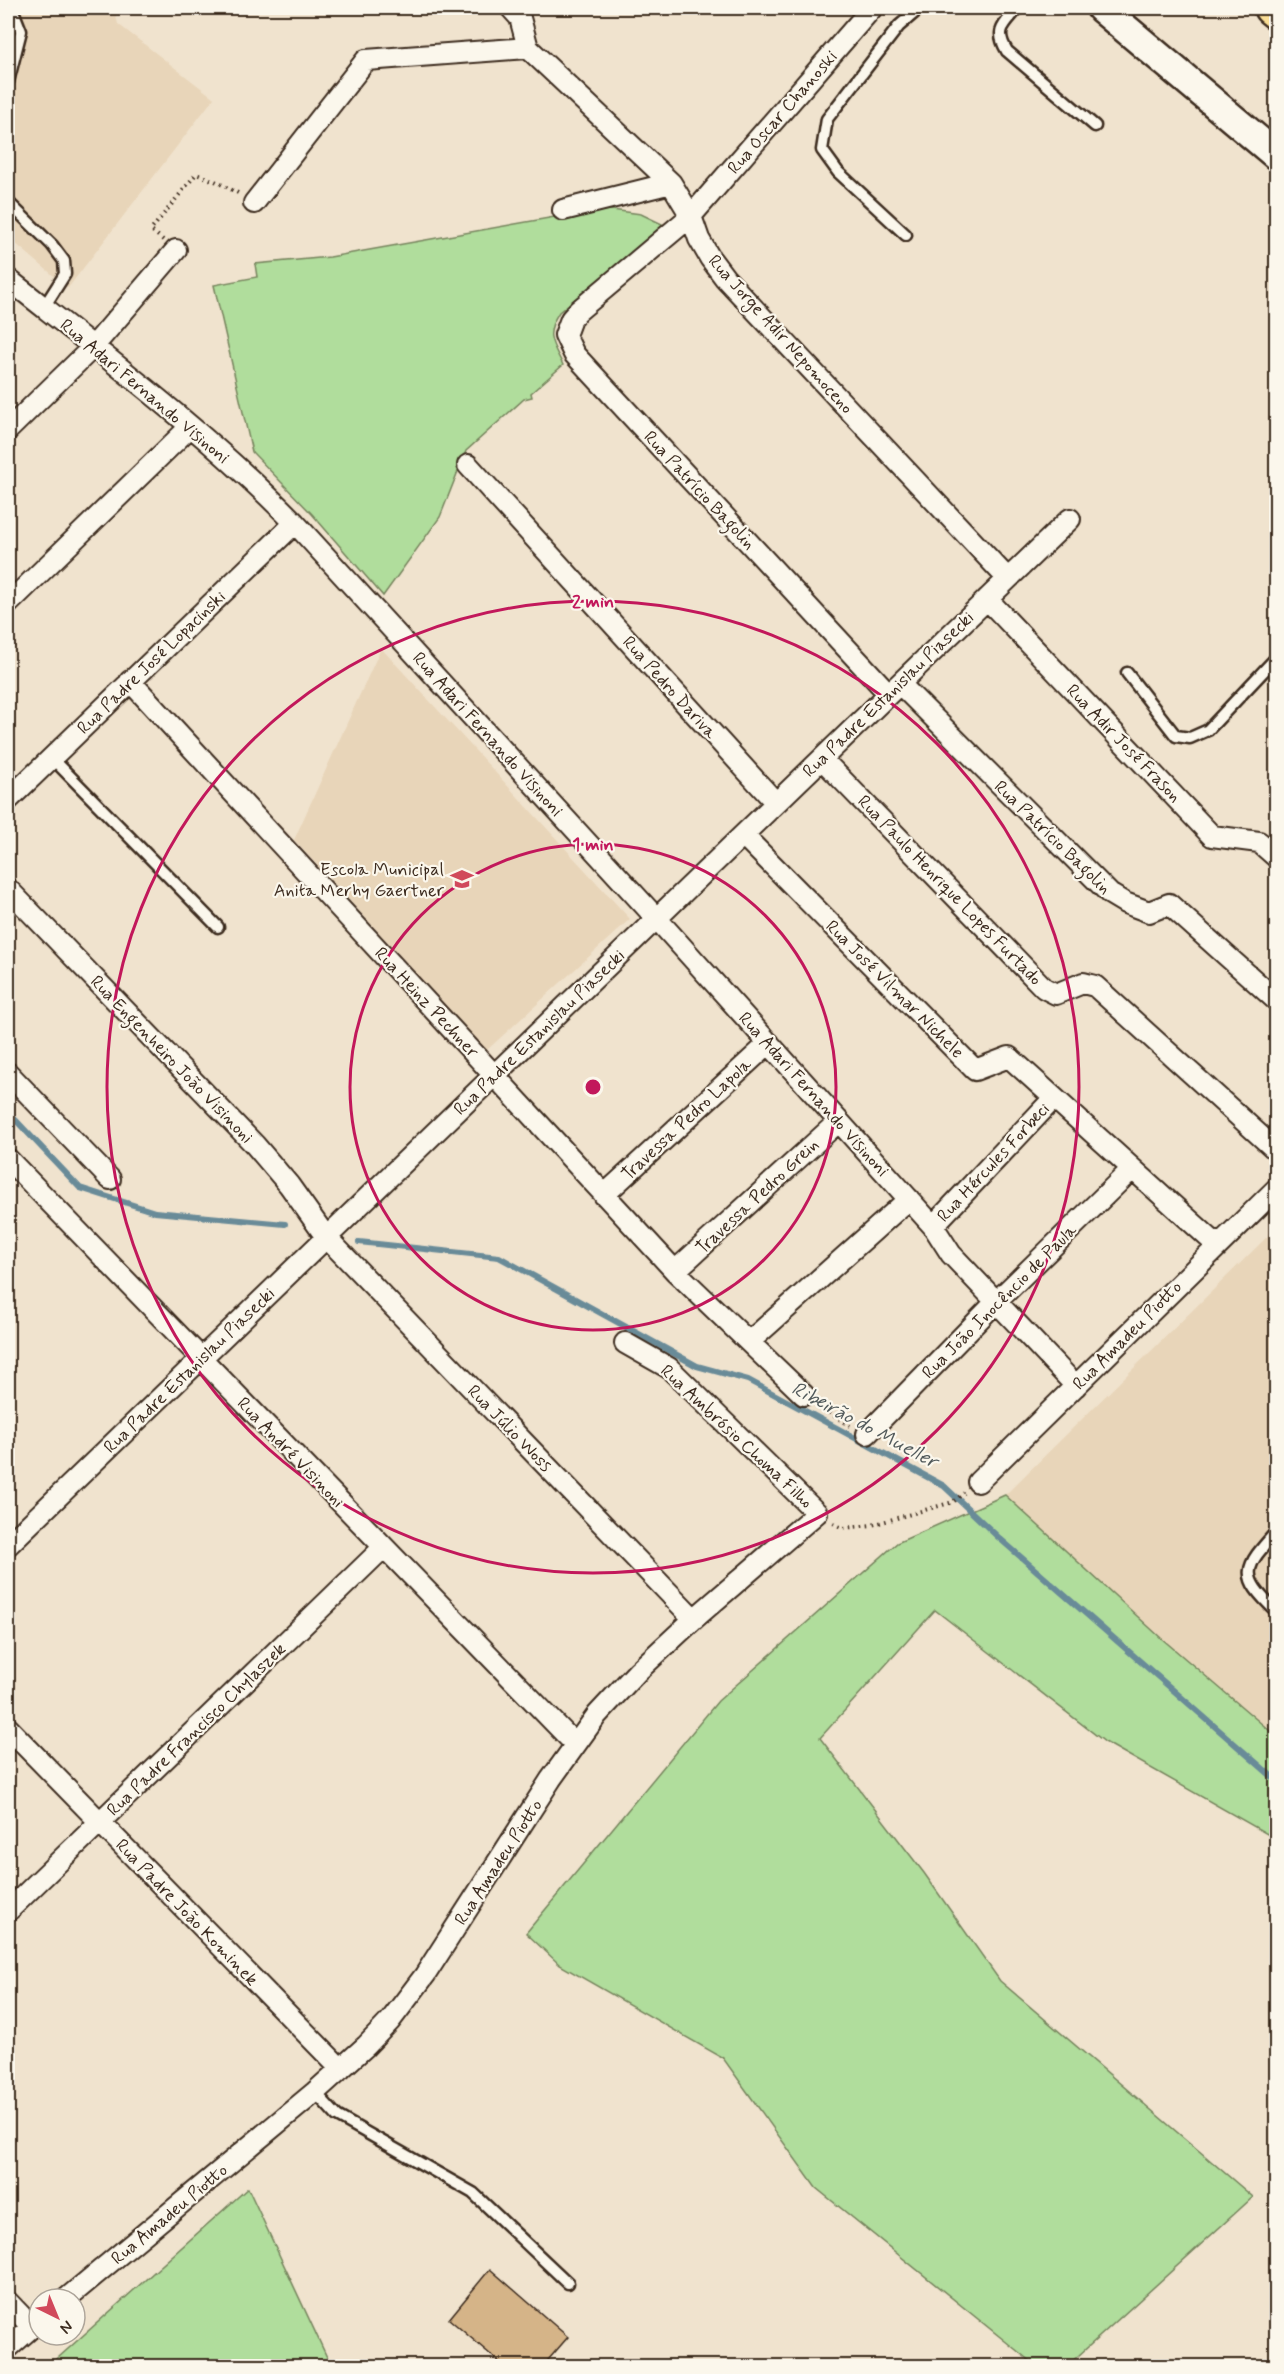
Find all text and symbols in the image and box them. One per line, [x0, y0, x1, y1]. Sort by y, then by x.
street label: Rua Oscar Chanoski [722, 46, 843, 180]
street label: Rua Jorge Adir Nepomoceno [702, 250, 858, 420]
street label: Rua Adari Fernando Visinoni [55, 314, 234, 470]
street label: Rua Patrício Bagolin [636, 426, 761, 557]
street label: Rua Padre José Lopacinski [72, 585, 231, 740]
text: 2 min [572, 590, 614, 614]
street label: Rua Padre Estanislau Piasecki [798, 606, 980, 783]
street label: Rua Pedro Dariva [617, 631, 722, 744]
street label: Rua Adari Fernando Visinoni [407, 647, 568, 822]
street label: Rua Adir José Frason [1060, 679, 1186, 808]
street label: Rua Patrício Bagolin [987, 775, 1116, 901]
street label: Rua Paulo Henrique Lopes Furtado [852, 790, 1047, 991]
text: 1 min [572, 833, 614, 857]
place label: Escola Municipal Anita Merhy Gaertner [274, 858, 445, 903]
school or university icon: Escola Municipal Anita Merhy Gaertner [449, 866, 475, 892]
street label: Rua José Vilmar Nichele [820, 915, 969, 1064]
street label: Rua Heinz Pechner [369, 942, 484, 1064]
street label: Rua Padre Estanislau Piasecki [449, 944, 631, 1121]
street label: Rua Engenheiro João Visinoni [83, 970, 258, 1150]
street label: Rua Adari Fernando Visinoni [733, 1007, 894, 1182]
street label: Travessa Pedro Lapola [617, 1053, 757, 1186]
centre of rings [583, 1077, 603, 1097]
street label: Rua Hércules Forbeci [932, 1098, 1055, 1228]
street label: Travessa Pedro Grein [691, 1133, 824, 1260]
street label: Rua João Inocêncio de Paula [917, 1219, 1082, 1384]
street label: Rua Amadeu Piotto [1068, 1276, 1188, 1396]
street label: Rua Padre Estanislau Piasecki [99, 1282, 281, 1459]
street label: Rua Ambrósio Choma Filho [655, 1360, 818, 1514]
water label: Ribeirão do Mueller [787, 1375, 944, 1476]
street label: Rua Júlio Woss [462, 1380, 557, 1478]
street label: Rua André Visinoni [231, 1392, 349, 1513]
street label: Rua Padre Francisco Chylaszek [102, 1638, 291, 1822]
street label: Rua Amadeu Piotto [449, 1795, 548, 1930]
street label: Rua Padre João Kominek [110, 1834, 263, 1992]
street label: Rua Amadeu Piotto [106, 2159, 233, 2271]
north arrow [27, 2287, 87, 2347]
text: N [55, 2316, 77, 2338]

